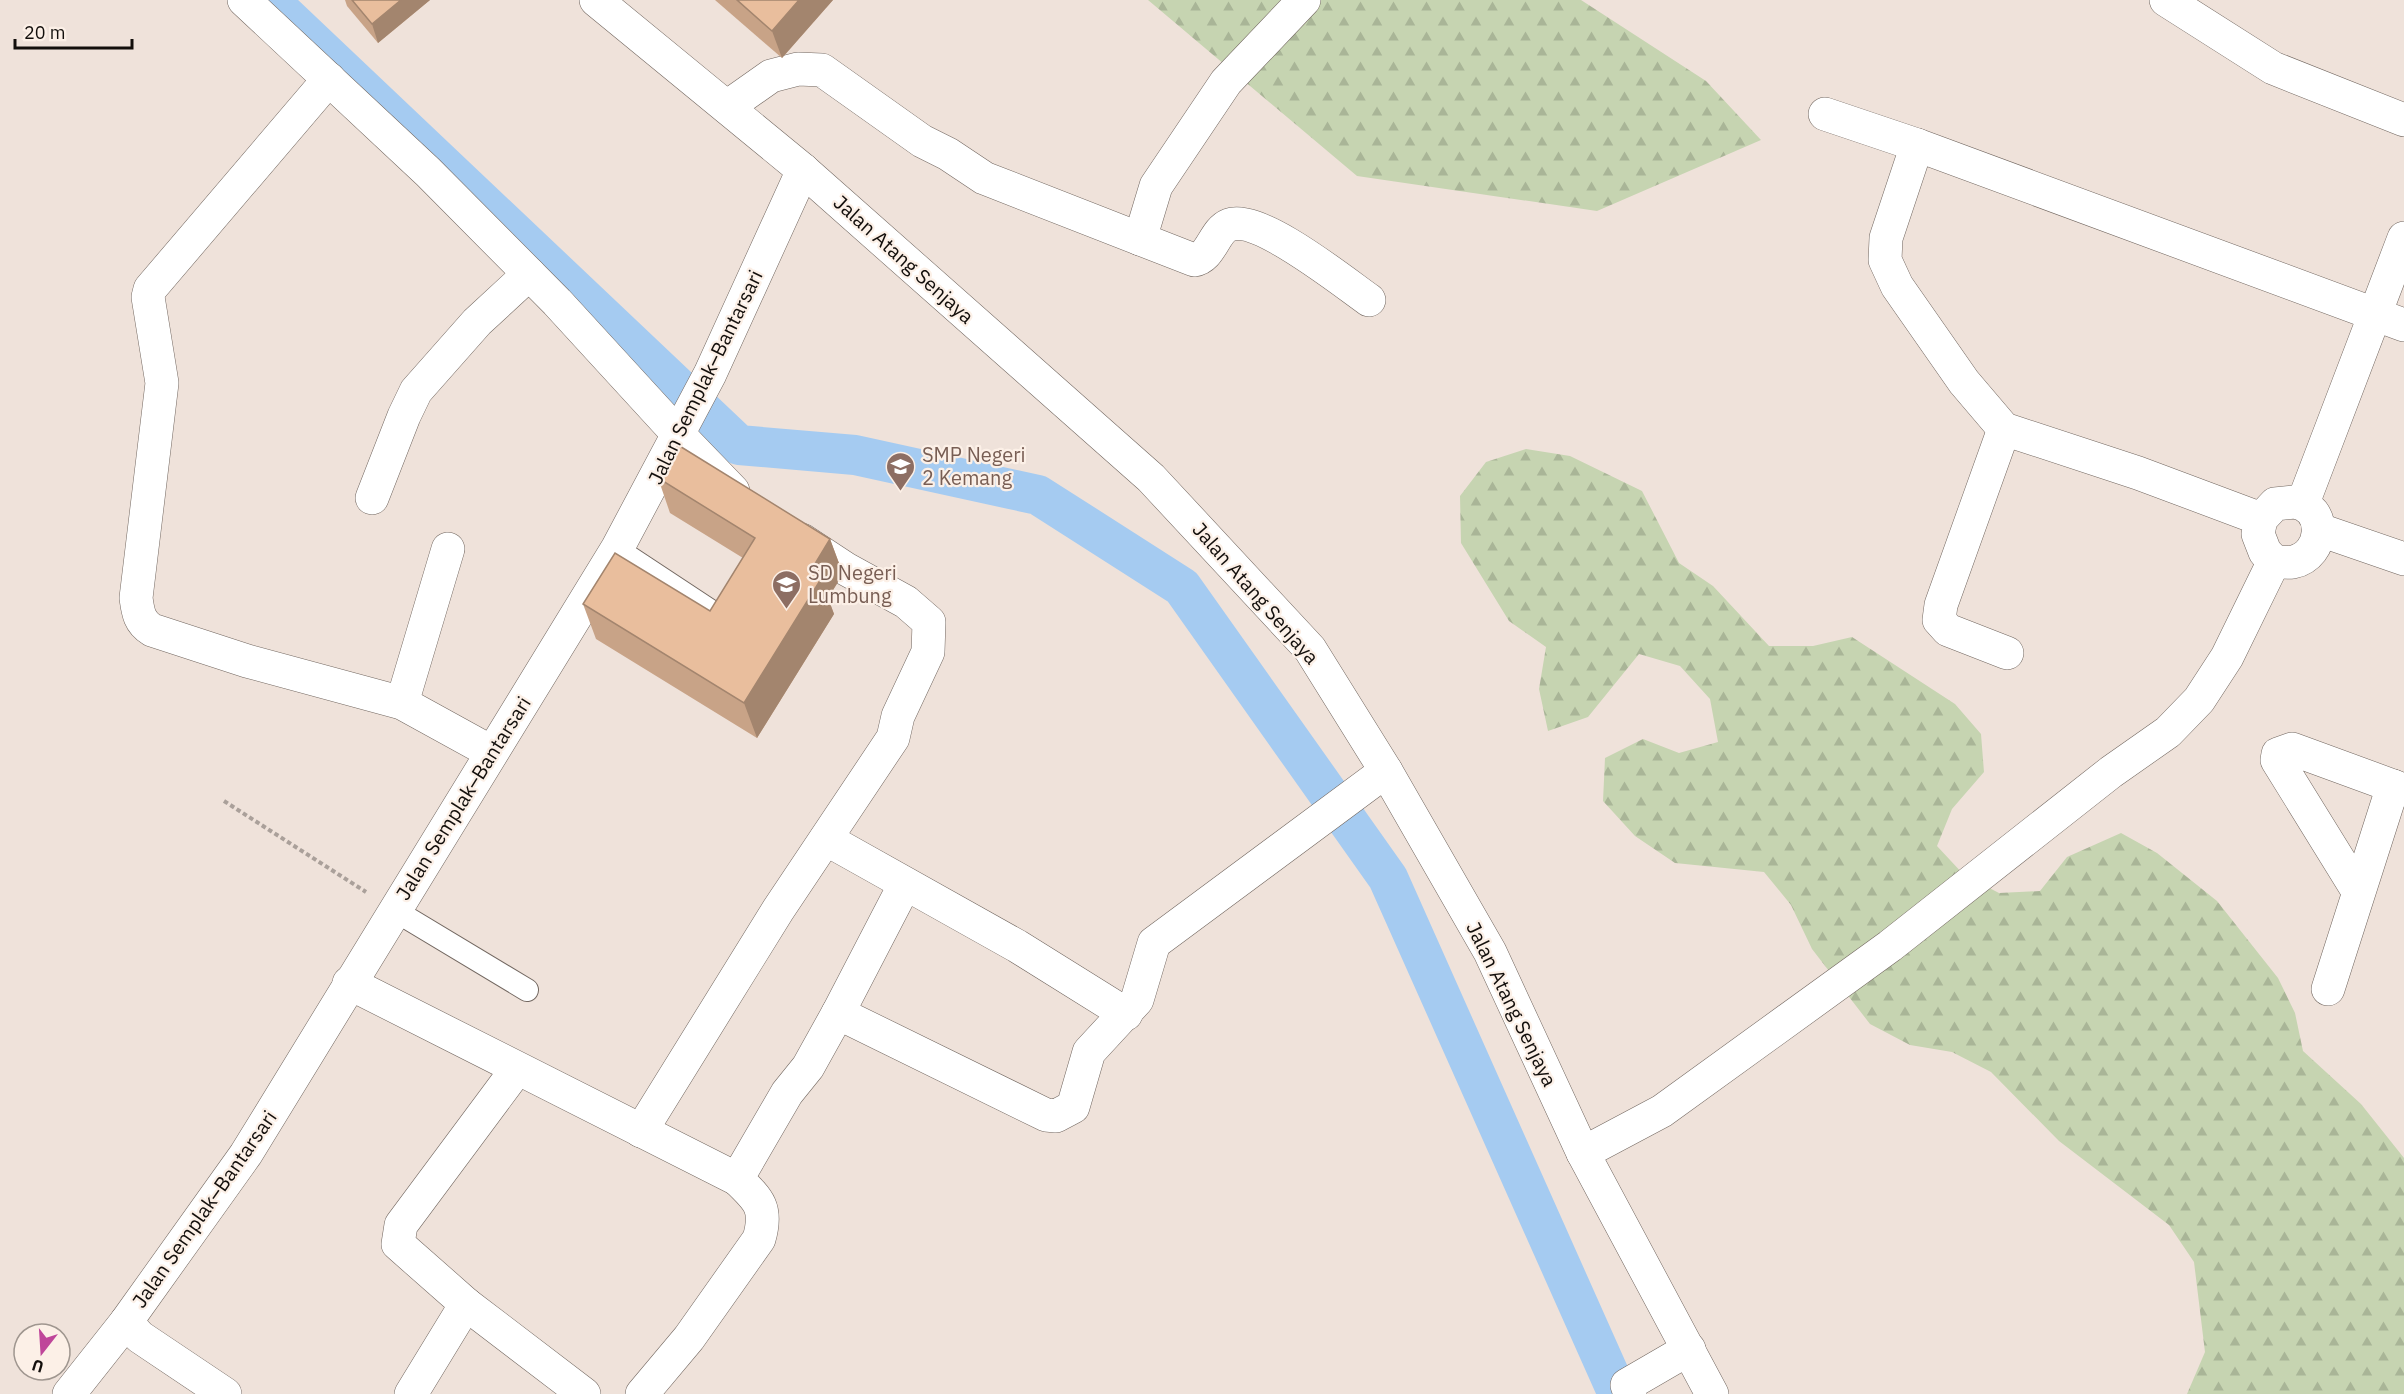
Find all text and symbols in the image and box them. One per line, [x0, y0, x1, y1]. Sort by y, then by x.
scale bar [15, 12, 132, 50]
text: 20 m [24, 21, 66, 44]
street label: Jalan Atang Senjaya [828, 189, 980, 329]
street label: Jalan Semplak–Bantarsari [641, 265, 769, 489]
place label: SMP Negeri 2 Kemang [922, 441, 1026, 491]
school or university icon: SMP Negeri 2 Kemang [885, 450, 917, 492]
street label: Jalan Atang Senjaya [1187, 516, 1325, 670]
place label: SD Negeri Lumbung [808, 559, 897, 609]
school or university icon: SD Negeri Lumbung [771, 568, 803, 610]
street label: Jalan Semplak–Bantarsari [389, 691, 537, 905]
street label: Jalan Atang Senjaya [1460, 917, 1564, 1091]
street label: Jalan Semplak–Bantarsari [125, 1105, 283, 1313]
north arrow [12, 1322, 72, 1382]
text: U [29, 1355, 46, 1378]

